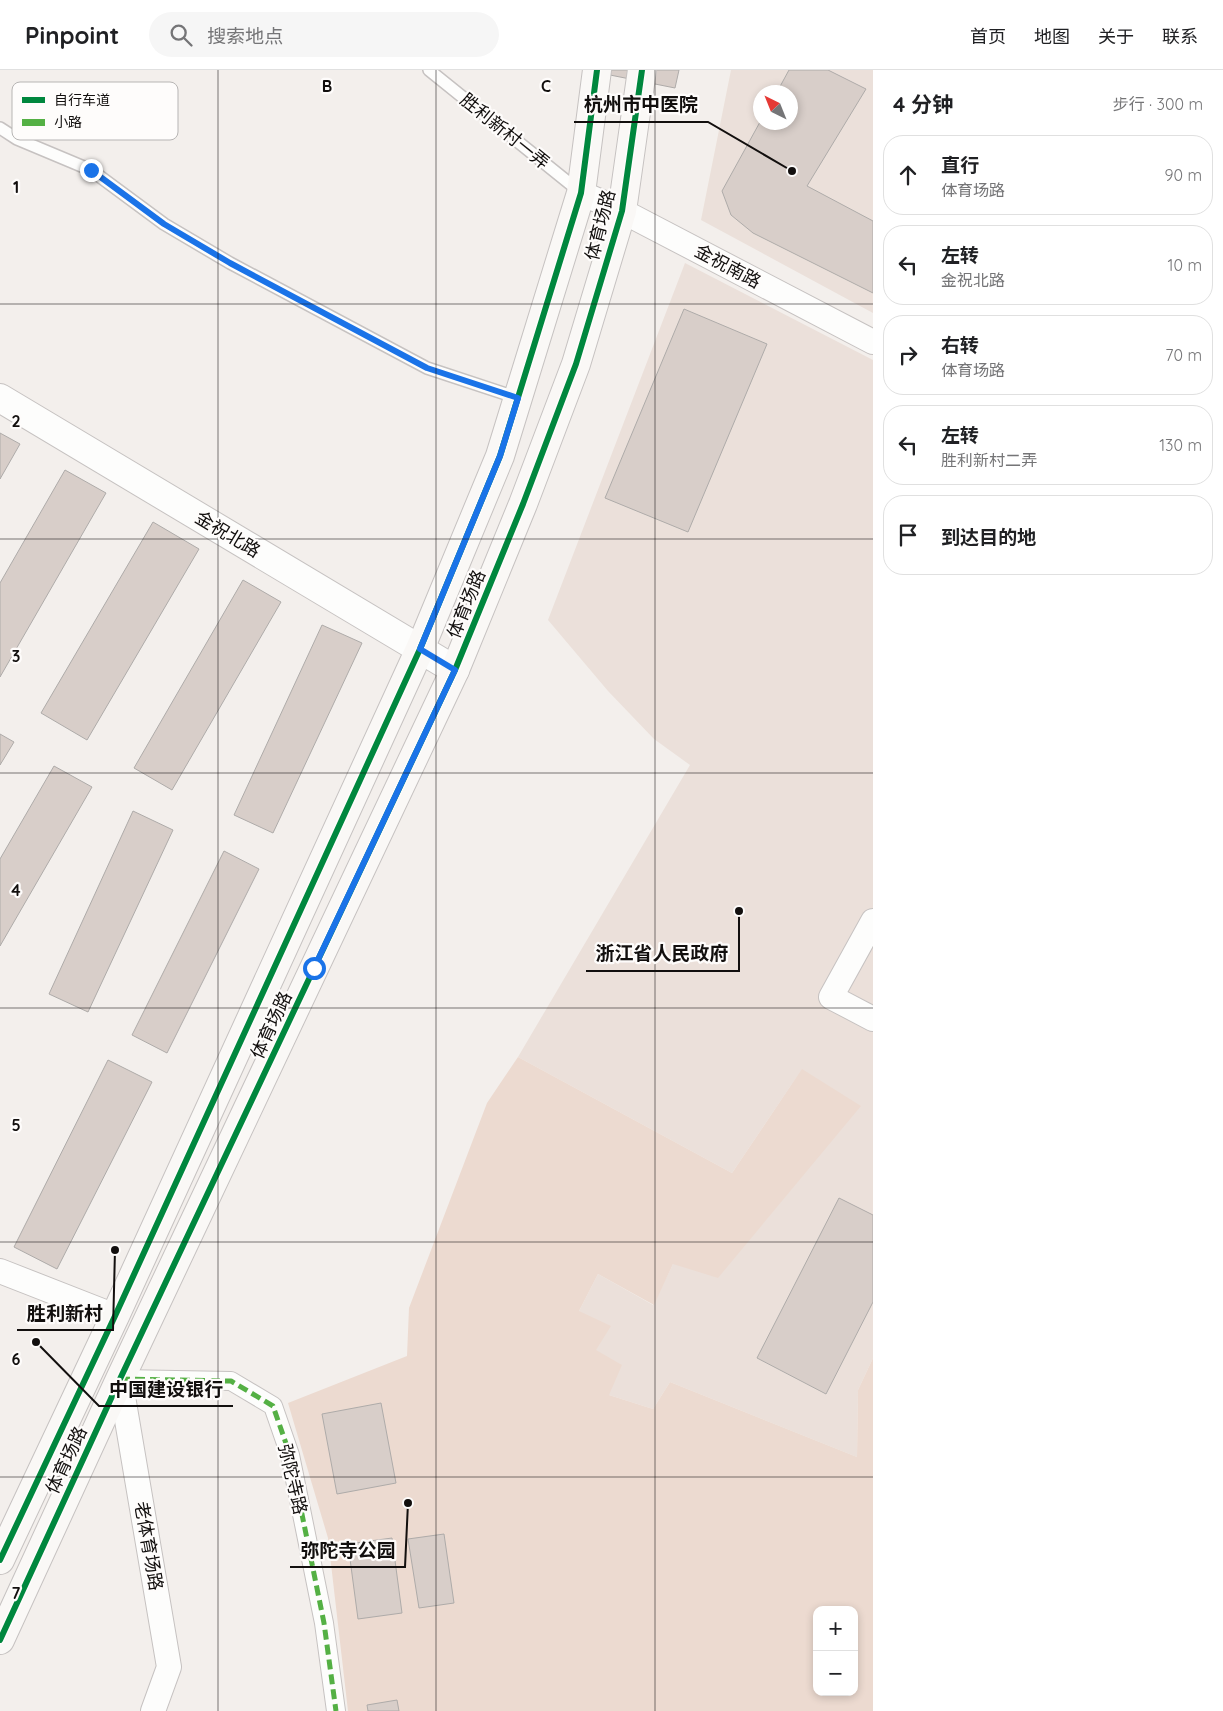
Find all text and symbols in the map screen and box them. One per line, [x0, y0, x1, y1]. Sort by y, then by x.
search box [149, 12, 499, 57]
text: Pinpoint [25, 20, 119, 50]
icon: search [167, 21, 195, 49]
text: 搜索地点 [207, 24, 283, 48]
text: 首页 [970, 25, 1006, 48]
text: 地图 [1034, 25, 1070, 48]
text: 关于 [1098, 25, 1134, 48]
text: 联系 [1162, 25, 1198, 48]
text: B [322, 76, 332, 96]
text: C [541, 76, 551, 96]
legend [12, 82, 178, 140]
north arrow [753, 85, 798, 130]
street label: 胜利新村一弄 [456, 88, 554, 174]
callout: 杭州市中医院 [574, 88, 708, 122]
text: 自行车道 [54, 91, 110, 109]
text: 4 分钟 [893, 91, 953, 117]
text: 杭州市中医院 [584, 92, 698, 116]
text: 步行 · 300 m [1113, 94, 1203, 114]
text: 小路 [54, 113, 82, 131]
text: 直行 [941, 153, 979, 177]
route end [80, 159, 103, 182]
icon: ahead [894, 161, 922, 189]
text: 90 m [1165, 165, 1202, 185]
text: 1 [13, 177, 19, 197]
text: 体育场路 [941, 180, 1005, 200]
street label: 体育场路 [580, 187, 620, 263]
street label: 金祝南路 [691, 239, 765, 293]
text: 左转 [941, 243, 979, 267]
icon: left [894, 251, 922, 279]
text: 10 m [1168, 255, 1202, 275]
text: 金祝北路 [941, 270, 1005, 290]
text: 右转 [941, 333, 979, 357]
icon: right [894, 341, 922, 369]
text: 70 m [1165, 345, 1202, 365]
text: 体育场路 [941, 360, 1005, 380]
text: 2 [11, 411, 21, 431]
text: 左转 [941, 423, 979, 447]
icon: left [894, 431, 922, 459]
text: 130 m [1159, 435, 1202, 455]
text: 胜利新村二弄 [941, 450, 1037, 470]
street label: 金祝北路 [191, 506, 265, 562]
icon: arrive [894, 521, 922, 549]
text: 到达目的地 [941, 525, 1036, 549]
street label: 体育场路 [442, 566, 490, 642]
text: 3 [12, 646, 20, 666]
text: 4 [11, 880, 21, 900]
callout: 浙江省人民政府 [586, 937, 739, 971]
text: 浙江省人民政府 [595, 941, 729, 965]
route start [303, 957, 326, 980]
street label: 体育场路 [245, 988, 297, 1062]
text: 5 [11, 1115, 21, 1135]
callout: 胜利新村 [17, 1296, 113, 1330]
text: 胜利新村 [27, 1301, 103, 1325]
text: 6 [12, 1349, 21, 1369]
callout: 中国建设银行 [99, 1372, 233, 1406]
text: 中国建设银行 [109, 1377, 223, 1401]
street label: 体育场路 [40, 1423, 92, 1497]
street label: 弥陀寺路 [274, 1441, 312, 1517]
street label: 老体育场路 [130, 1500, 168, 1592]
callout: 弥陀寺公园 [290, 1533, 405, 1567]
text: 弥陀寺公园 [300, 1538, 396, 1562]
text: 7 [12, 1583, 21, 1603]
map controls [813, 1606, 858, 1696]
button: + [813, 1606, 858, 1651]
button: − [813, 1651, 858, 1696]

